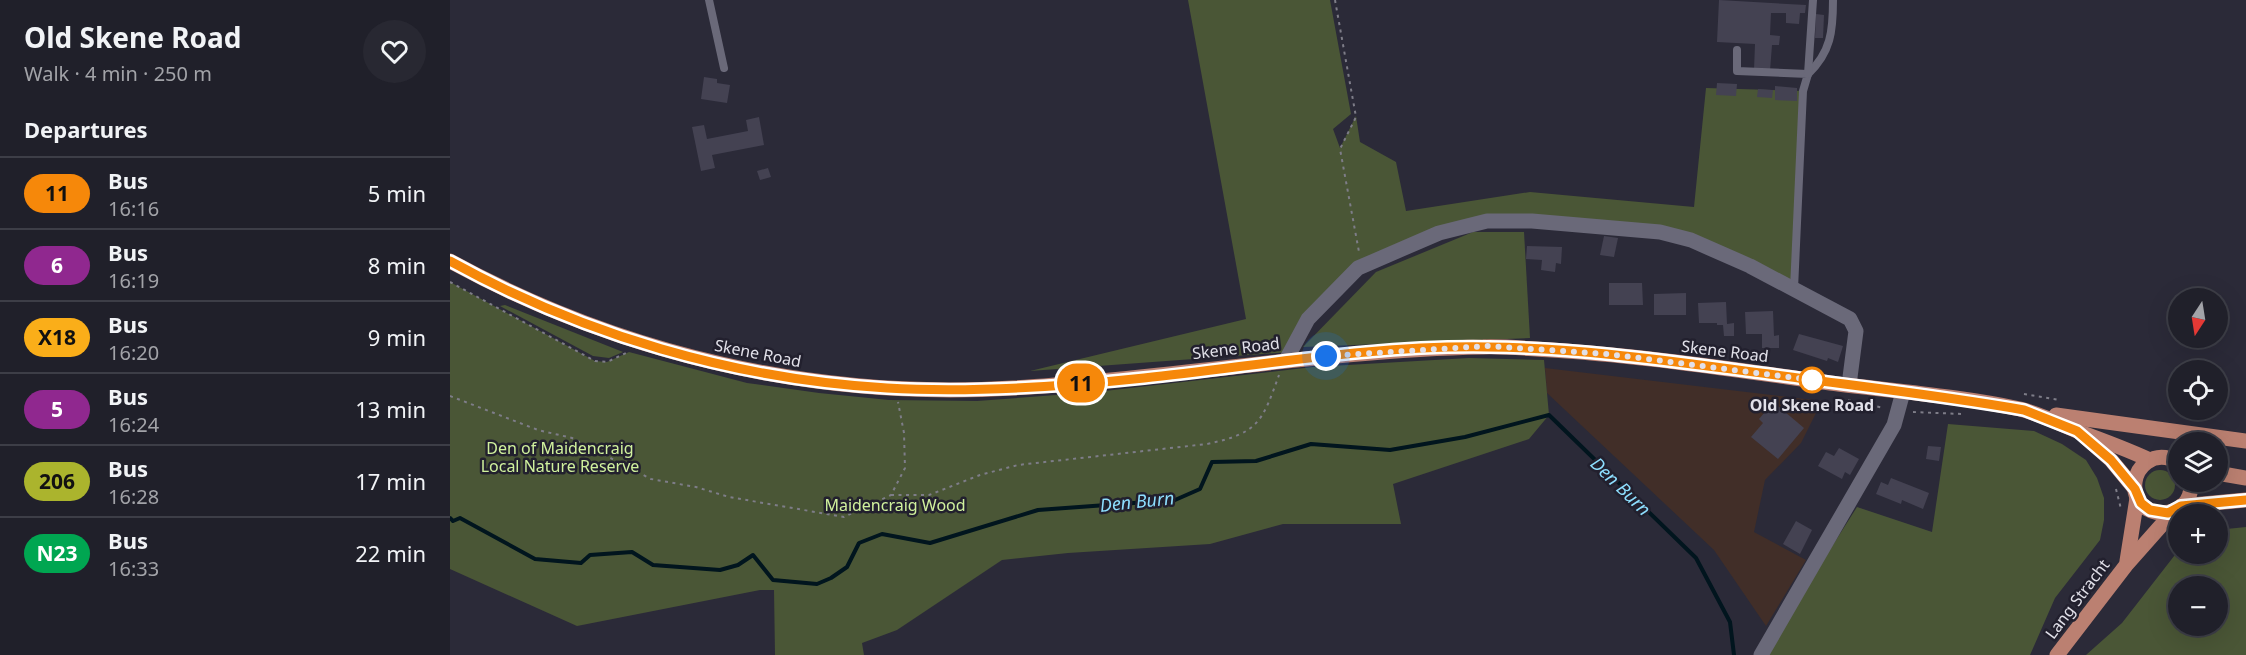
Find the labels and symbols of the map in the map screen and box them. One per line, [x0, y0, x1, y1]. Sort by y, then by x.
north arrow [2168, 288, 2228, 348]
street label: Skene Road [1191, 332, 1281, 364]
street label: Skene Road [713, 334, 803, 372]
street label: Skene Road [1680, 335, 1770, 367]
your location [1311, 341, 1341, 371]
line badge: 11 [1054, 364, 1108, 403]
marker: Old Skene Road [1799, 367, 1825, 393]
place label: Old Skene Road [1750, 394, 1874, 416]
park label: Den of Maidencraig Local Nature Reserve [481, 437, 639, 477]
water label: Den Burn [1586, 451, 1656, 521]
water label: Den Burn [1098, 485, 1176, 517]
park label: Maidencraig Wood [824, 494, 966, 516]
street label: Lang Stracht [2040, 555, 2114, 643]

